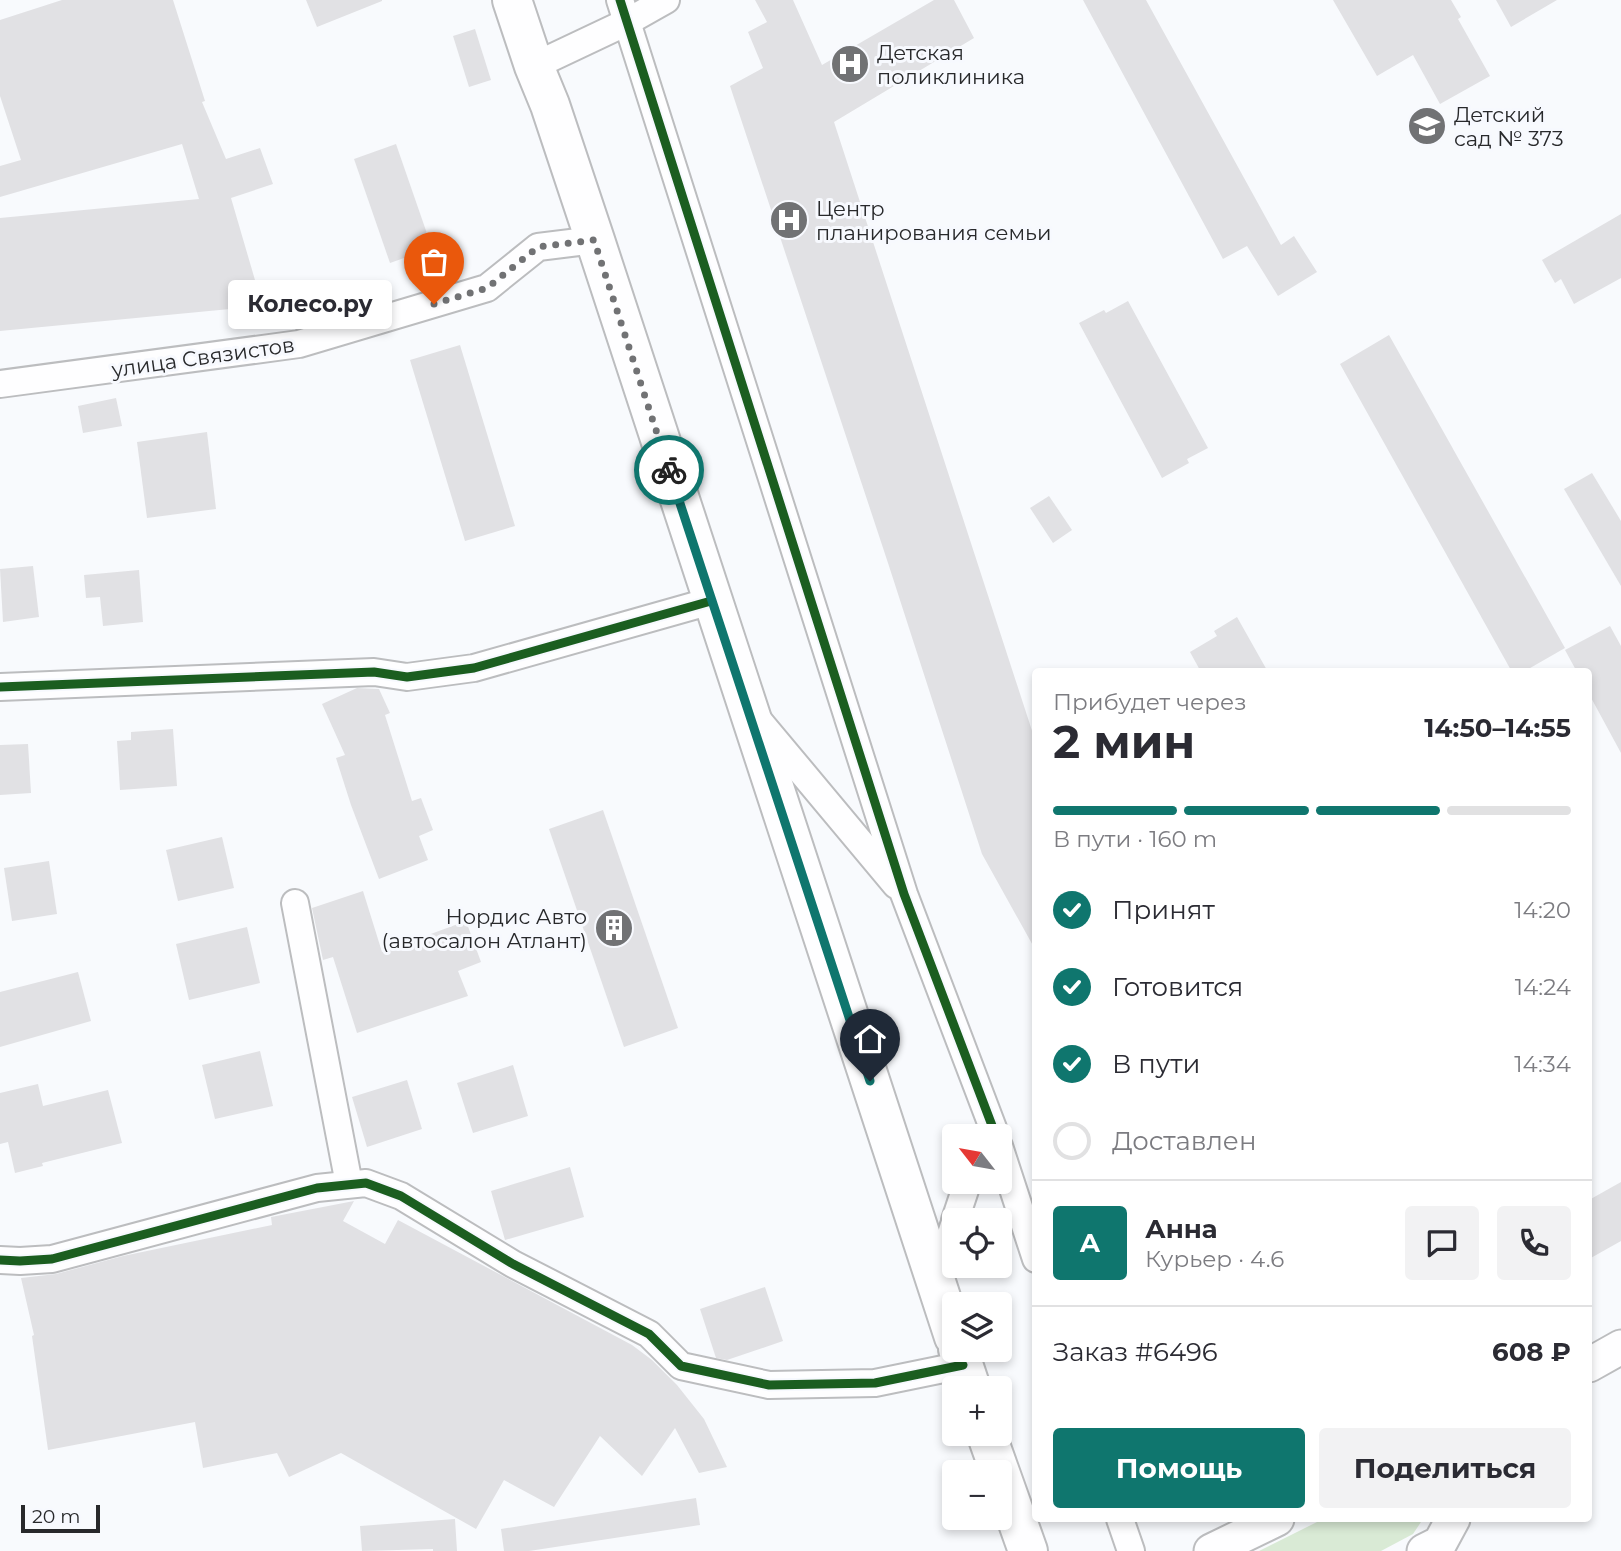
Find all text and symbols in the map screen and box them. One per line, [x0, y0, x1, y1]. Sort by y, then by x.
place label: Детская поликлиника [877, 40, 1025, 89]
hospital icon: Детская поликлиника [829, 43, 871, 85]
place label: Детский сад № 373 [1454, 102, 1564, 151]
school or university icon: Детский сад № 373 [1406, 105, 1448, 147]
place label: Центр планирования семьи [816, 196, 1051, 245]
hospital icon: Центр планирования семьи [768, 199, 810, 241]
pin [404, 232, 464, 304]
icon: bag [415, 243, 453, 281]
callout: Колесо.ру [228, 280, 392, 328]
text: Колесо.ру [247, 290, 373, 318]
street label: улица Связистов [109, 332, 296, 382]
courier [634, 435, 704, 505]
icon: bike [650, 451, 688, 489]
text: Прибудет через [1053, 688, 1247, 716]
text: 14:50–14:55 [1424, 712, 1571, 744]
text: 2 мин [1053, 713, 1195, 770]
text: В пути · 160 m [1053, 825, 1217, 853]
icon: check [1053, 891, 1091, 929]
text: Принят [1112, 894, 1215, 926]
text: 14:20 [1514, 896, 1571, 924]
place label: Нордис Авто (автосалон Атлант) [382, 904, 587, 953]
building icon: Нордис Авто (автосалон Атлант) [593, 907, 635, 949]
icon: check [1053, 968, 1091, 1006]
text: Готовится [1112, 971, 1243, 1003]
text: 14:24 [1515, 973, 1571, 1001]
pin [840, 1009, 900, 1081]
icon: home [851, 1020, 889, 1058]
icon: check [1053, 1045, 1091, 1083]
text: В пути [1112, 1048, 1201, 1080]
text: 14:34 [1514, 1050, 1571, 1078]
north arrow [942, 1124, 1012, 1194]
map controls [942, 1124, 1012, 1530]
text: Доставлен [1112, 1125, 1257, 1157]
button: chat [1405, 1206, 1479, 1280]
button: phone [1497, 1206, 1571, 1280]
button: locate [942, 1208, 1012, 1278]
text: Анна [1145, 1213, 1218, 1245]
text: А [1080, 1227, 1100, 1259]
text: Курьер · 4.6 [1145, 1245, 1284, 1273]
button: layers [942, 1292, 1012, 1362]
text: Заказ #6496 [1053, 1336, 1218, 1368]
text: 608 ₽ [1492, 1336, 1571, 1368]
button: + [942, 1376, 1012, 1446]
button: Помощь [1053, 1428, 1305, 1508]
button: Поделиться [1319, 1428, 1571, 1508]
button: − [942, 1460, 1012, 1530]
scale bar [21, 1502, 100, 1534]
text: 20 m [32, 1505, 80, 1528]

